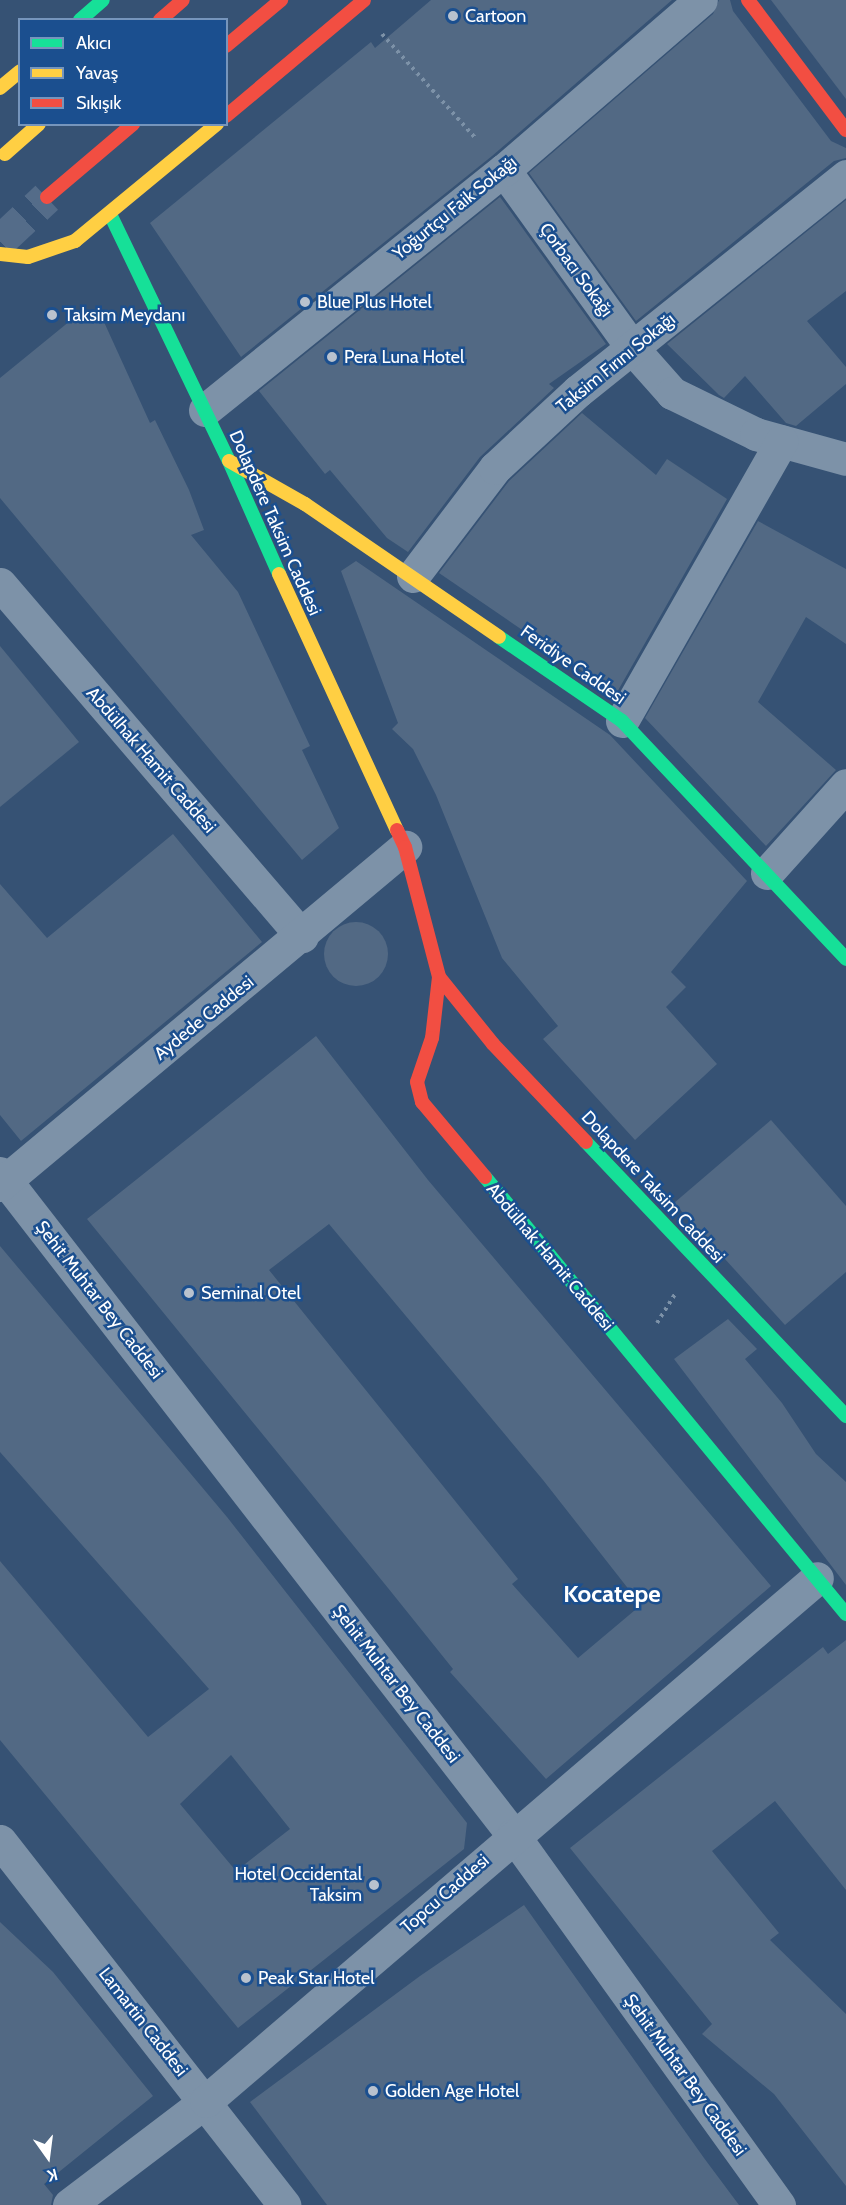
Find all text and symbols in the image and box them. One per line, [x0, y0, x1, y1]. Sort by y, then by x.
place label: Cartoon [465, 5, 526, 27]
marker: Cartoon [446, 9, 460, 23]
legend [18, 18, 228, 126]
text: Akıcı [76, 32, 111, 54]
text: Yavaş [76, 62, 118, 84]
text: Sıkışık [76, 92, 121, 114]
street label: Yoğurtçu Faik Sokağı [389, 151, 521, 265]
street label: Çorbacı Sokağı [535, 219, 617, 321]
place label: Blue Plus Hotel [317, 291, 432, 313]
marker: Blue Plus Hotel [298, 295, 312, 309]
place label: Taksim Meydanı [64, 304, 185, 326]
marker: Taksim Meydanı [45, 308, 59, 322]
street label: Taksim Fırını Sokağı [552, 308, 680, 418]
place label: Pera Luna Hotel [344, 346, 464, 368]
marker: Pera Luna Hotel [325, 350, 339, 364]
street label: Dolapdere Taksim Caddesi [224, 427, 326, 619]
street label: Feridiye Caddesi [516, 621, 630, 709]
street label: Abdülhak Hamit Caddesi [82, 683, 220, 837]
street label: Aydede Caddesi [150, 971, 258, 1065]
street label: Dolapdere Taksim Caddesi [577, 1106, 729, 1268]
street label: Abdülhak Hamit Caddesi [482, 1179, 618, 1335]
street label: Şehit Muhtar Bey Caddesi [31, 1217, 167, 1383]
place label: Seminal Otel [201, 1282, 301, 1304]
marker: Seminal Otel [182, 1286, 196, 1300]
district label: Kocatepe [563, 1580, 661, 1608]
street label: Şehit Muhtar Bey Caddesi [328, 1601, 464, 1767]
street label: Topcu Caddesi [396, 1850, 494, 1938]
place label: Hotel Occidental Taksim [234, 1864, 362, 1906]
marker: Hotel Occidental Taksim [367, 1878, 381, 1892]
street label: Lamartin Caddesi [94, 1963, 192, 2081]
place label: Peak Star Hotel [258, 1967, 374, 1989]
marker: Peak Star Hotel [239, 1971, 253, 1985]
street label: Şehit Muhtar Bey Caddesi [619, 1990, 751, 2160]
place label: Golden Age Hotel [385, 2080, 519, 2102]
marker: Golden Age Hotel [366, 2084, 380, 2098]
north arrow [18, 2127, 78, 2187]
text: K [45, 2165, 60, 2185]

